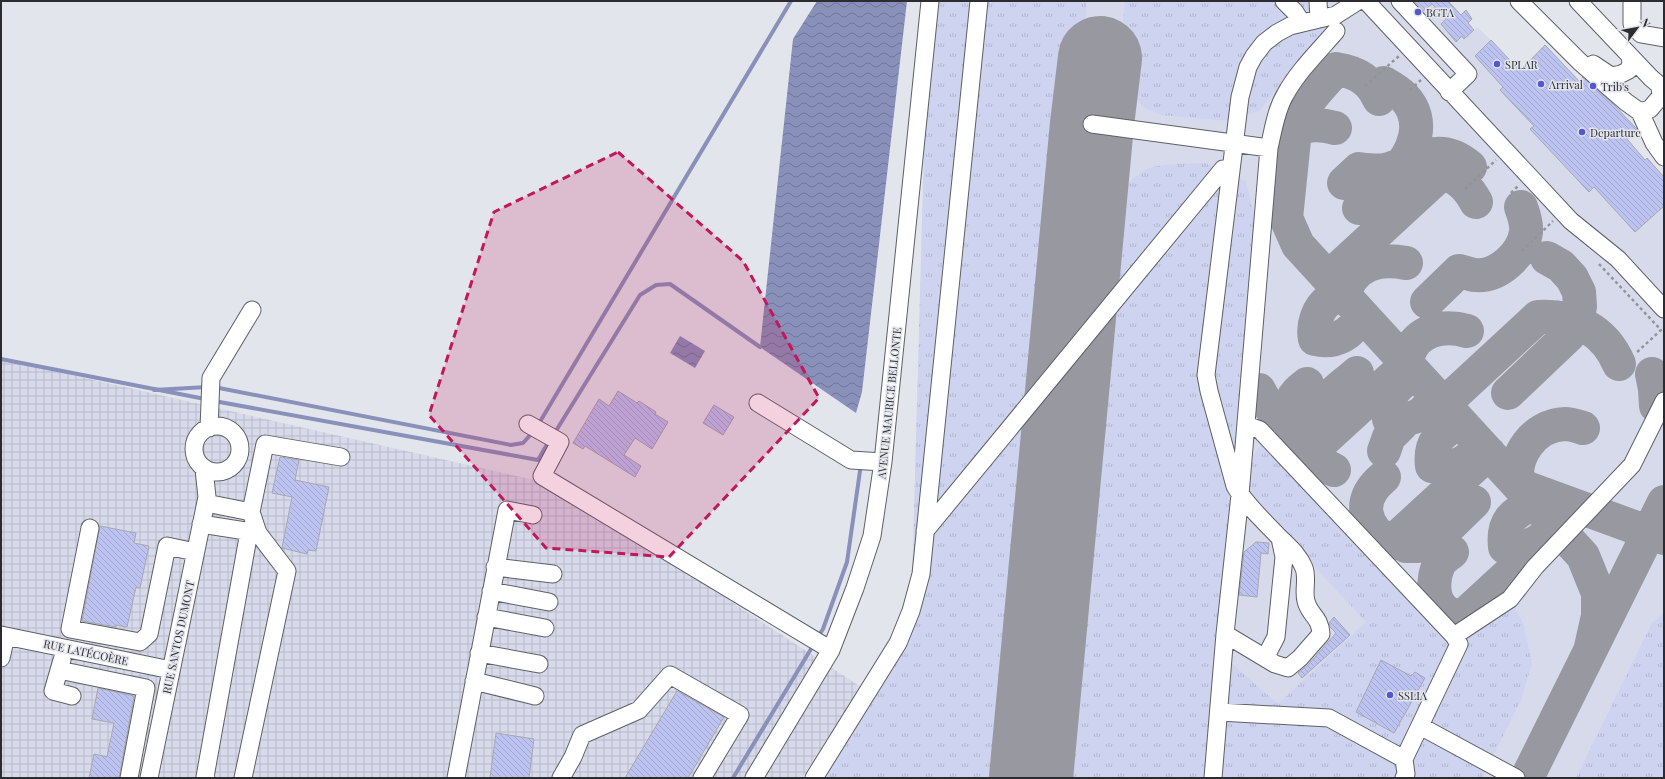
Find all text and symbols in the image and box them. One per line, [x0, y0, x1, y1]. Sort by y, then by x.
place label: BGTA [1426, 5, 1454, 20]
marker: BGTA [1413, 7, 1423, 17]
north arrow [1617, 8, 1657, 48]
text: N [1637, 15, 1654, 30]
place label: SPLAR [1505, 57, 1539, 72]
marker: SPLAR [1492, 59, 1502, 69]
place label: Arrival [1548, 77, 1583, 92]
marker: Arrival [1536, 79, 1546, 89]
place label: Trib's [1601, 79, 1629, 94]
marker: Trib's [1588, 81, 1598, 91]
place label: Departure [1590, 125, 1641, 140]
marker: Departure [1577, 127, 1587, 137]
street label: AVENUE MAURICE BELLONTE [873, 326, 904, 481]
street label: RUE SANTOS DUMONT [159, 579, 197, 695]
street label: RUE LATÉCOÈRE [42, 636, 130, 668]
place label: SSLIA [1398, 688, 1427, 703]
marker: SSLIA [1385, 690, 1395, 700]

